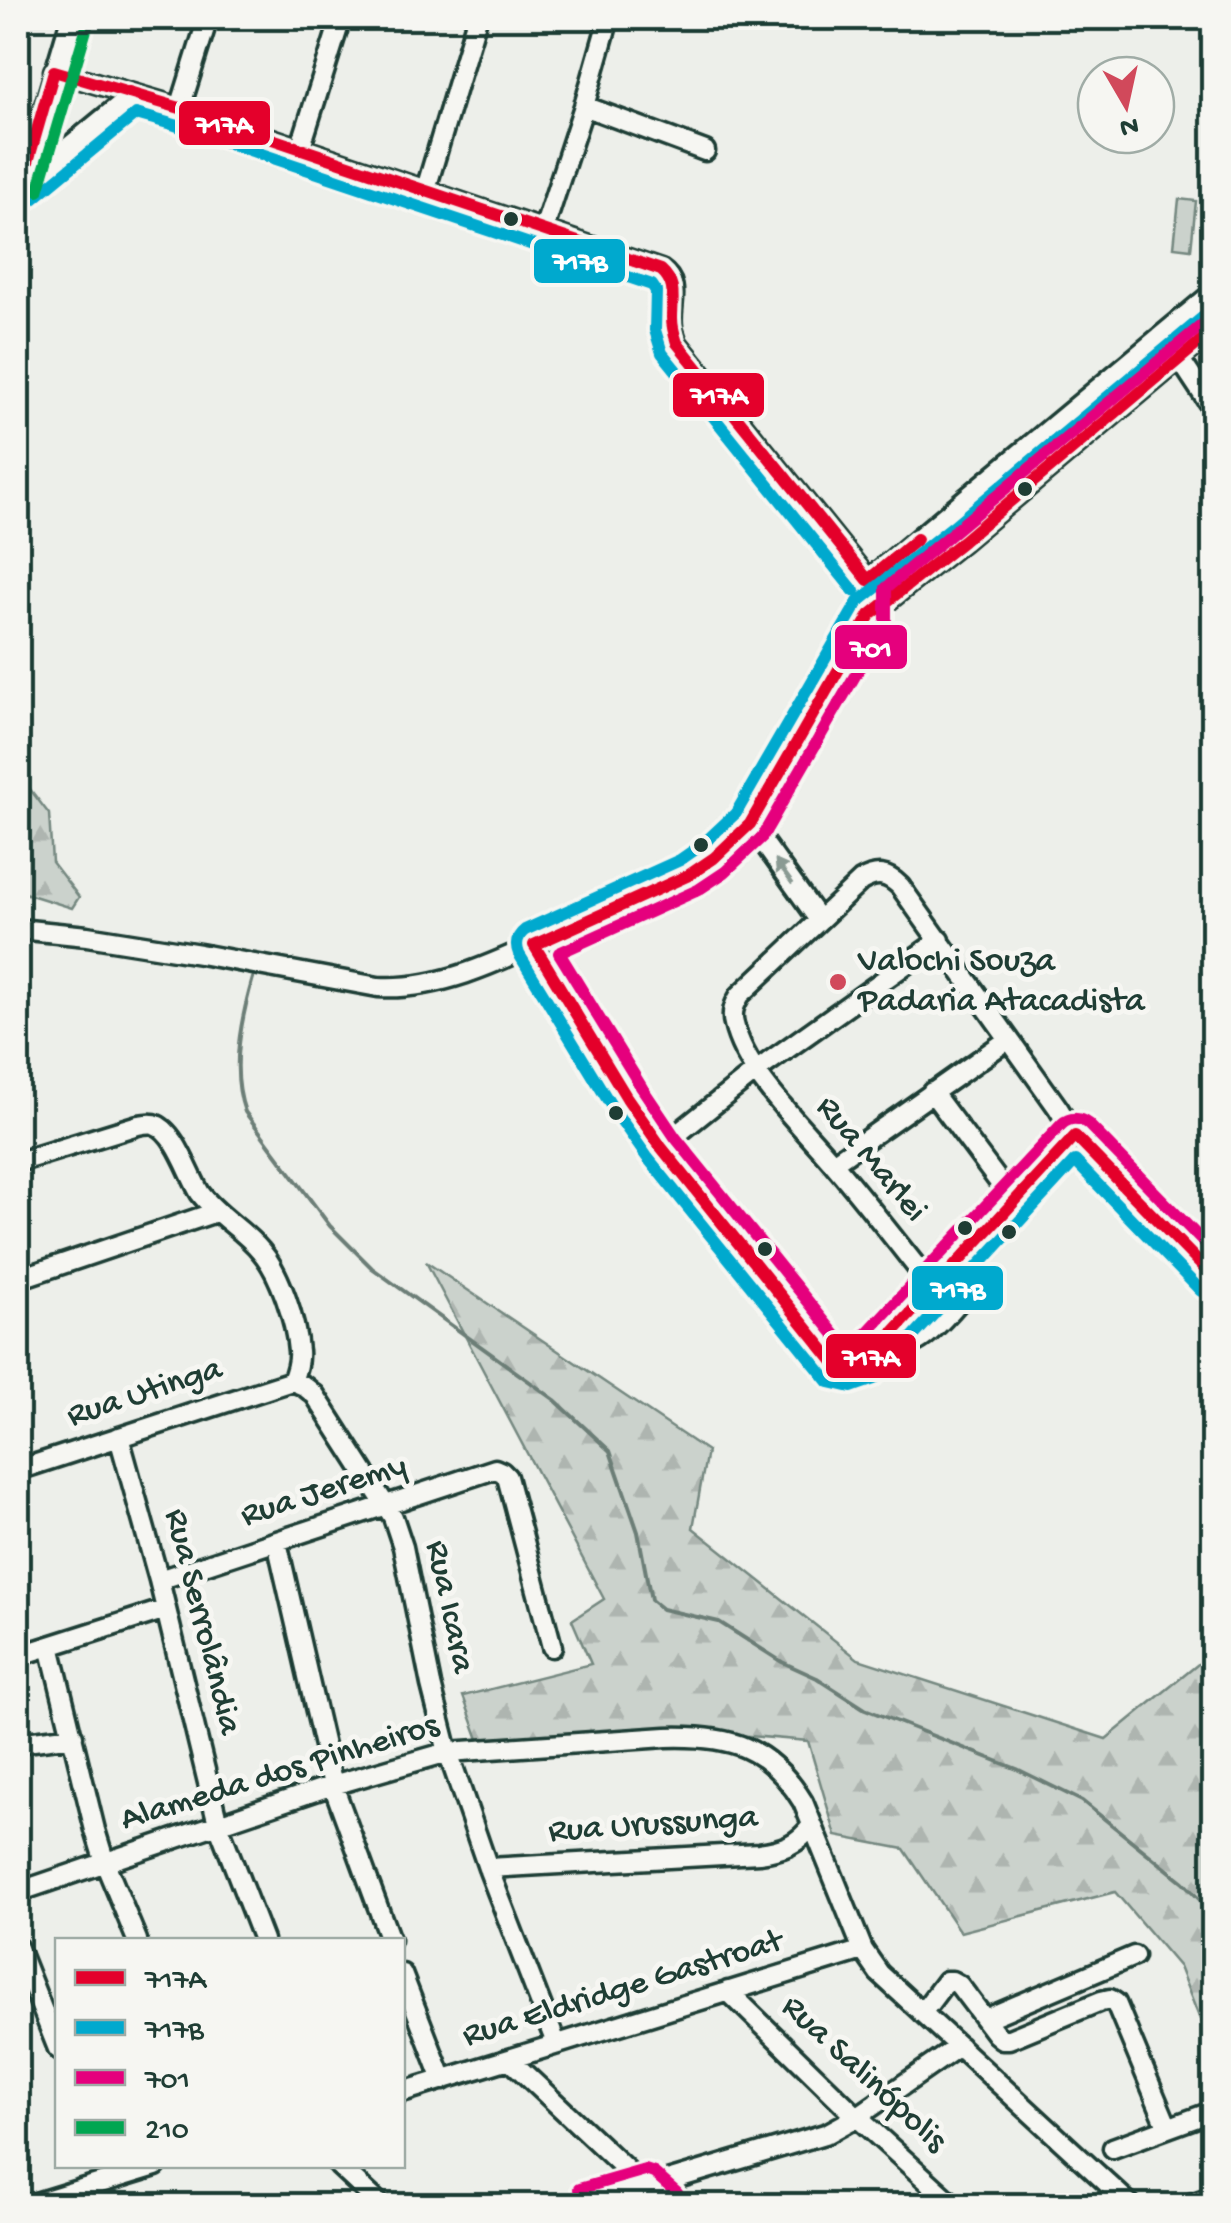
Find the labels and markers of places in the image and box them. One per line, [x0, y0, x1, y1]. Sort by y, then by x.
unlabelled marker [501, 209, 521, 229]
unlabelled marker [1015, 479, 1035, 499]
unlabelled marker [691, 835, 711, 855]
place label: Valochi Souza Padaria Atacadista [857, 942, 1146, 1023]
marker: Valochi Souza Padaria Atacadista [827, 971, 849, 993]
unlabelled marker [606, 1103, 626, 1123]
unlabelled marker [955, 1218, 975, 1238]
unlabelled marker [999, 1222, 1019, 1242]
unlabelled marker [755, 1239, 775, 1259]

